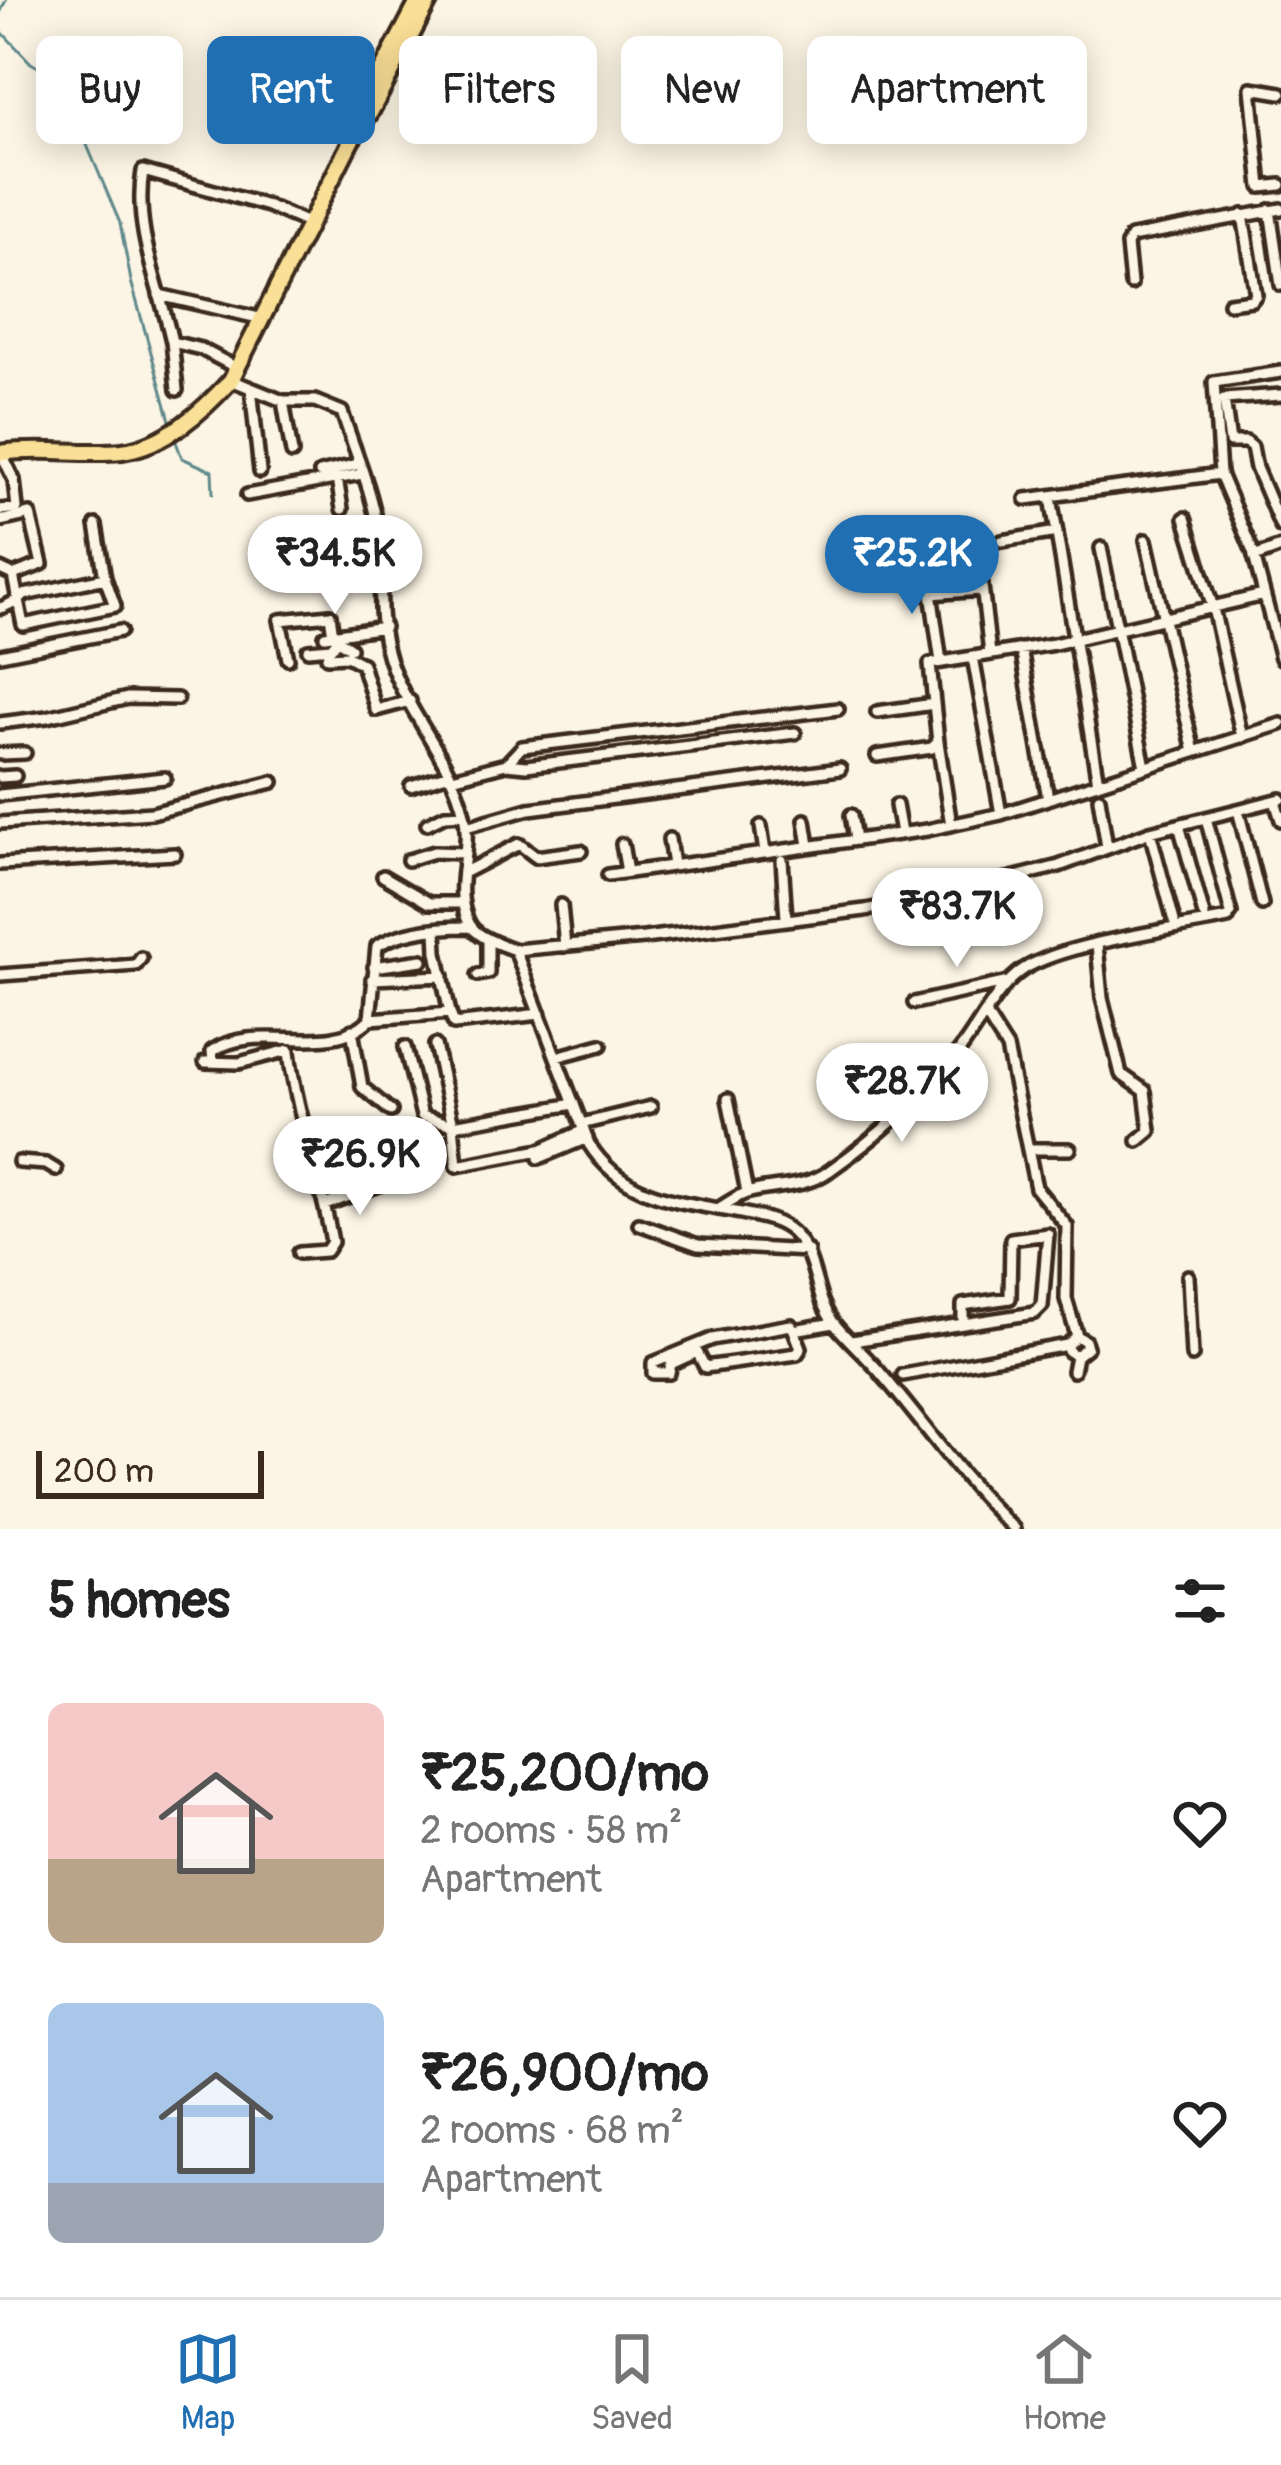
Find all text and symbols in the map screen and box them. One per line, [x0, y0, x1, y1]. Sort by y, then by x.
chip: Buy [36, 36, 183, 144]
chip: Rent [207, 36, 375, 144]
chip: Filters [399, 36, 597, 144]
chip: New [621, 36, 783, 144]
chip: Apartment [807, 36, 1087, 144]
pin: ₹34.5K [237, 515, 433, 617]
pin: ₹25.2K [814, 515, 1010, 617]
text: ₹34.5K [275, 529, 395, 578]
text: ₹25.2K [852, 529, 972, 578]
pin: ₹83.7K [859, 868, 1055, 970]
text: ₹83.7K [898, 882, 1016, 931]
pin: ₹28.7K [804, 1043, 1000, 1145]
text: ₹28.7K [843, 1057, 961, 1106]
pin: ₹26.9K [262, 1116, 458, 1218]
text: ₹26.9K [300, 1130, 420, 1179]
scale bar [36, 1445, 264, 1498]
text: 200 m [54, 1451, 154, 1492]
icon: filters [1167, 1568, 1233, 1634]
text: 5 homes [48, 1569, 230, 1633]
text: ₹25,200/mo [420, 1742, 709, 1806]
icon: home [144, 1751, 288, 1895]
icon: heart [1167, 1790, 1233, 1856]
text: 2 rooms · 58 m² [420, 1806, 682, 1855]
text: Apartment [420, 1855, 602, 1904]
text: ₹26,900/mo [420, 2042, 709, 2106]
icon: home [144, 2051, 288, 2195]
icon: heart [1167, 2090, 1233, 2156]
text: 2 rooms · 68 m² [420, 2106, 684, 2155]
text: Apartment [420, 2155, 602, 2204]
tab: Map [175, 2326, 241, 2439]
tab: Saved [591, 2326, 673, 2439]
tab: Home [1023, 2326, 1106, 2439]

